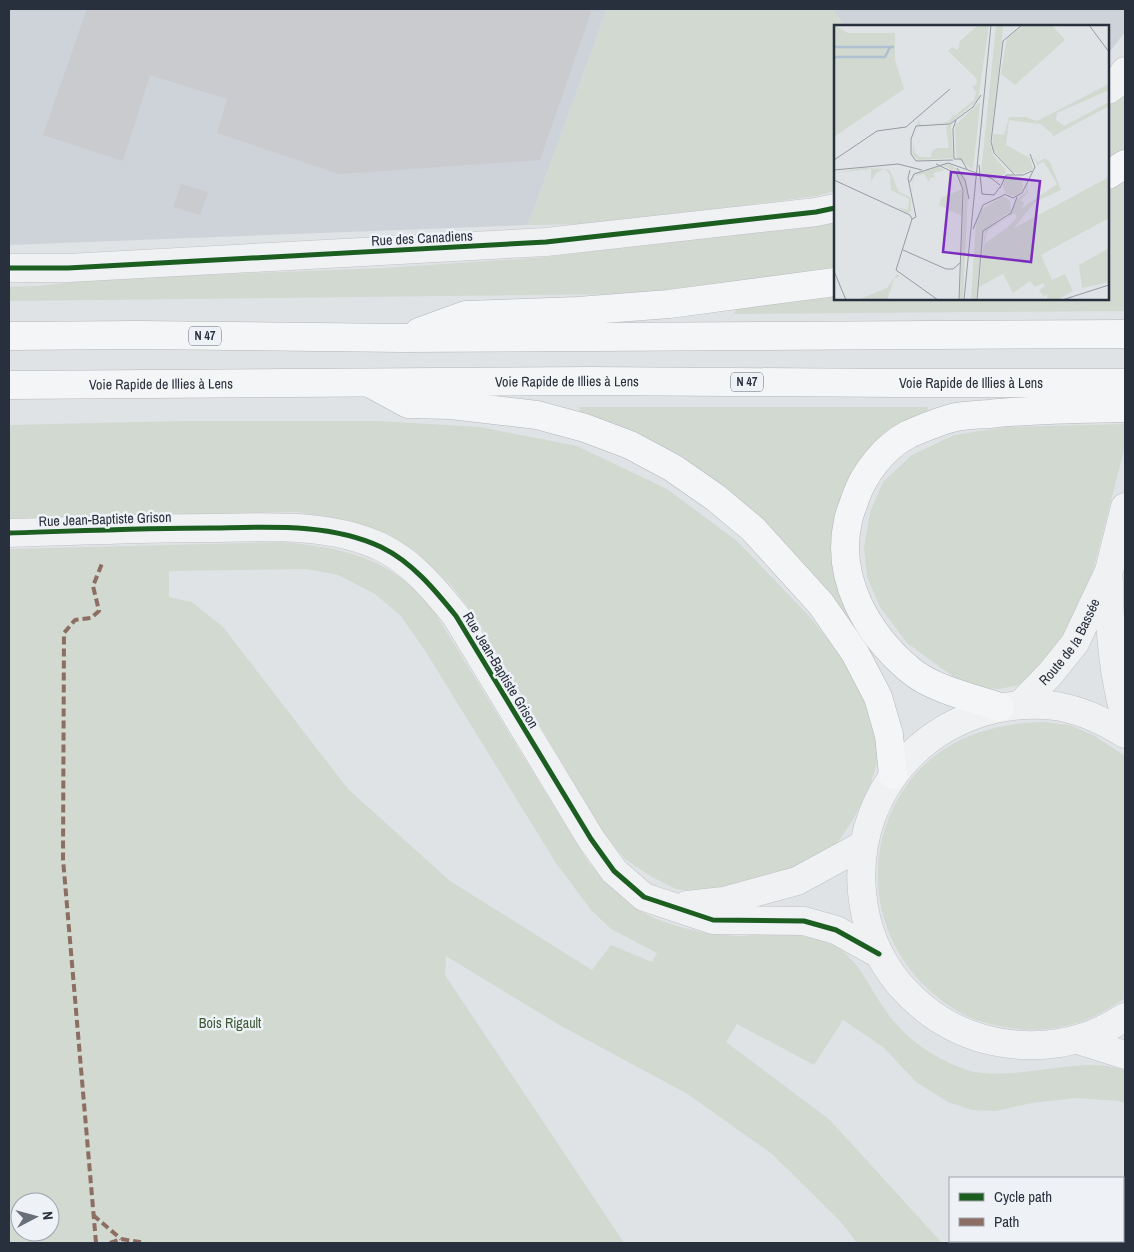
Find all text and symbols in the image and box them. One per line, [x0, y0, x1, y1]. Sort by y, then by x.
inset map [834, 25, 1109, 300]
street label: Rue des Canadiens [371, 226, 473, 250]
road number: N 47 [189, 326, 221, 346]
street label: Voie Rapide de Illies à Lens [495, 372, 639, 391]
road number: N 47 [731, 372, 763, 392]
street label: Voie Rapide de Illies à Lens [89, 374, 233, 393]
street label: Voie Rapide de Illies à Lens [899, 374, 1043, 392]
street label: Rue Jean-Baptiste Grison [38, 508, 172, 530]
street label: Route de la Bassée [1035, 596, 1104, 689]
street label: Rue Jean-Baptiste Grison [459, 608, 543, 732]
park label: Bois Rigault [199, 1014, 261, 1032]
legend [949, 1177, 1124, 1242]
text: Cycle path [994, 1186, 1052, 1207]
north arrow [10, 1192, 60, 1242]
text: N [39, 1211, 57, 1221]
text: Path [994, 1211, 1019, 1232]

